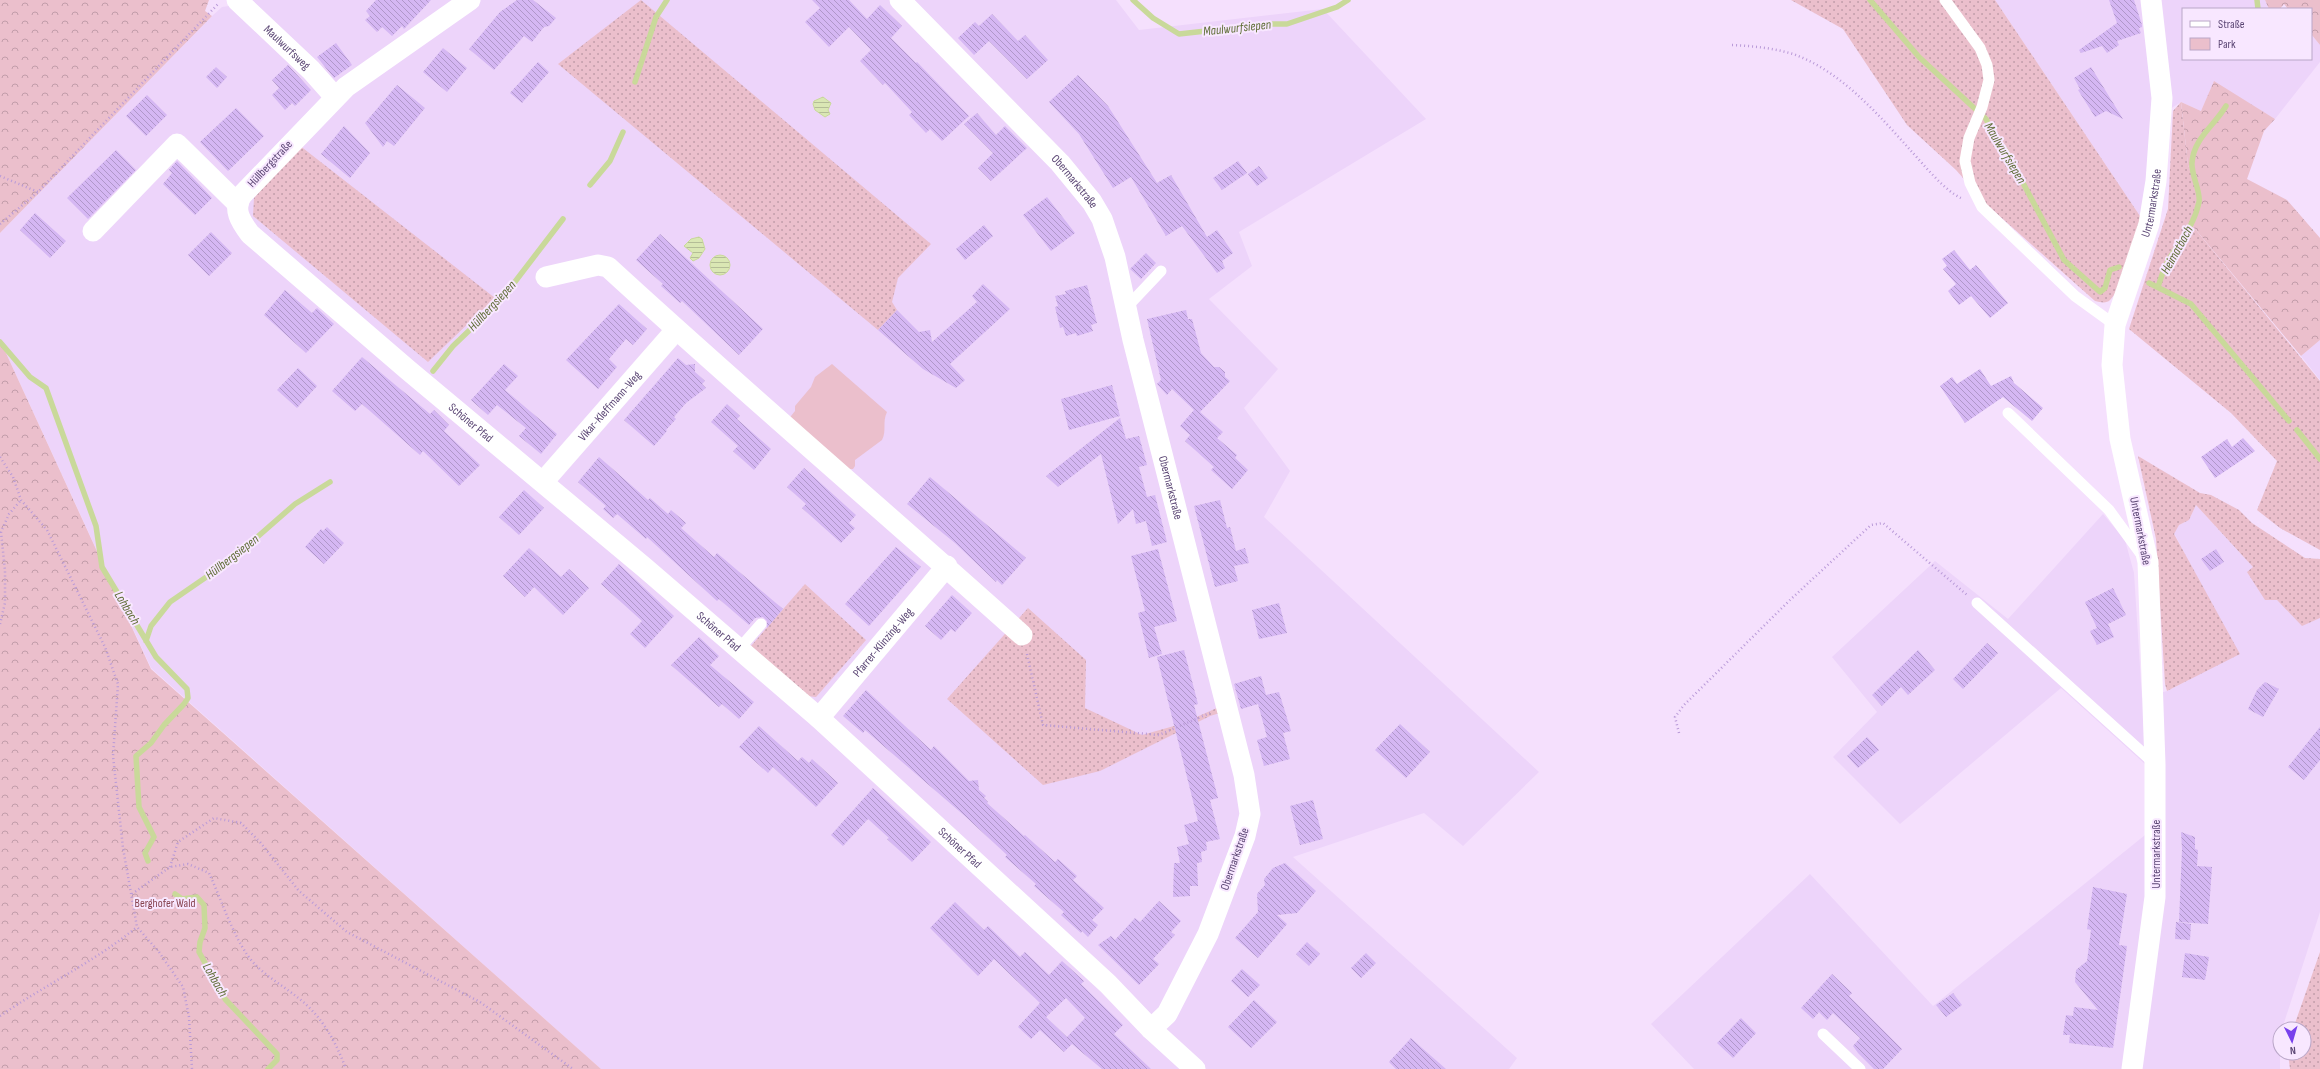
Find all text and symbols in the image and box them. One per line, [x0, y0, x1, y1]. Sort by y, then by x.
legend [2182, 8, 2312, 60]
water label: Maulwurfsiepen [1202, 16, 1272, 40]
text: Straße [2218, 17, 2245, 32]
street label: Maulwurfsweg [261, 22, 314, 73]
text: Park [2218, 37, 2236, 52]
water label: Maulwurfsiepen [1981, 120, 2030, 187]
street label: Hüllbergstraße [244, 137, 296, 191]
street label: Obermarkstraße [1048, 151, 1101, 211]
street label: Untermarkstraße [2138, 168, 2164, 239]
water label: Heimatbach [2157, 223, 2197, 277]
water label: Hüllbergsiepen [465, 277, 520, 335]
street label: Vikar-Kleffmann-Weg [575, 368, 644, 444]
street label: Schöner Pfad [446, 400, 496, 445]
street label: Obermarkstraße [1155, 454, 1186, 521]
street label: Untermarkstraße [2126, 496, 2154, 566]
water label: Hüllbergsiepen [202, 531, 262, 583]
water label: Lohbach [111, 588, 144, 628]
street label: Pfarrer-Klinzing-Weg [849, 604, 916, 680]
street label: Schöner Pfad [693, 608, 744, 655]
street label: Untermarkstraße [2149, 819, 2164, 888]
street label: Schöner Pfad [935, 824, 985, 871]
street label: Obermarkstraße [1217, 826, 1253, 892]
park label: Berghofer Wald [135, 896, 195, 911]
water label: Lohbach [199, 960, 231, 1000]
north arrow [2272, 1021, 2312, 1061]
text: N [2289, 1044, 2296, 1057]

